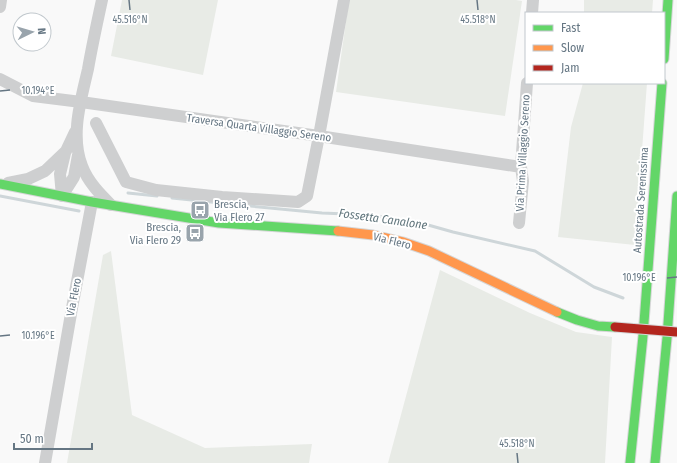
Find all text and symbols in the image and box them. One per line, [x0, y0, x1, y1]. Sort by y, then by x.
north arrow [12, 12, 52, 52]
legend [525, 12, 665, 84]
text: 45.516°N [112, 14, 148, 26]
text: 45.518°N [460, 14, 496, 26]
text: Fast [561, 21, 580, 35]
text: N [35, 27, 48, 35]
text: Slow [561, 41, 584, 55]
text: Jam [561, 61, 579, 75]
text: 10.194°E [21, 85, 55, 97]
street label: Via Prima Villaggio Sereno [513, 94, 533, 212]
street label: Traversa Quarta Villaggio Sereno [186, 111, 332, 145]
street label: Autostrada Serenissima [631, 147, 651, 253]
place label: Brescia, Via Flero 27 [214, 198, 265, 224]
bus stop icon: Brescia, Via Flero 27 [189, 199, 211, 221]
water label: Fossetta Canalone [338, 206, 428, 232]
place label: Brescia, Via Flero 29 [130, 221, 181, 247]
bus stop icon: Brescia, Via Flero 29 [184, 222, 206, 244]
street label: Via Flero [372, 230, 413, 252]
text: 10.196°E [622, 272, 656, 284]
street label: Via Flero [64, 277, 84, 317]
text: 10.196°E [21, 330, 55, 342]
scale bar [14, 425, 92, 451]
text: 50 m [20, 432, 44, 446]
text: 45.518°N [499, 438, 535, 450]

